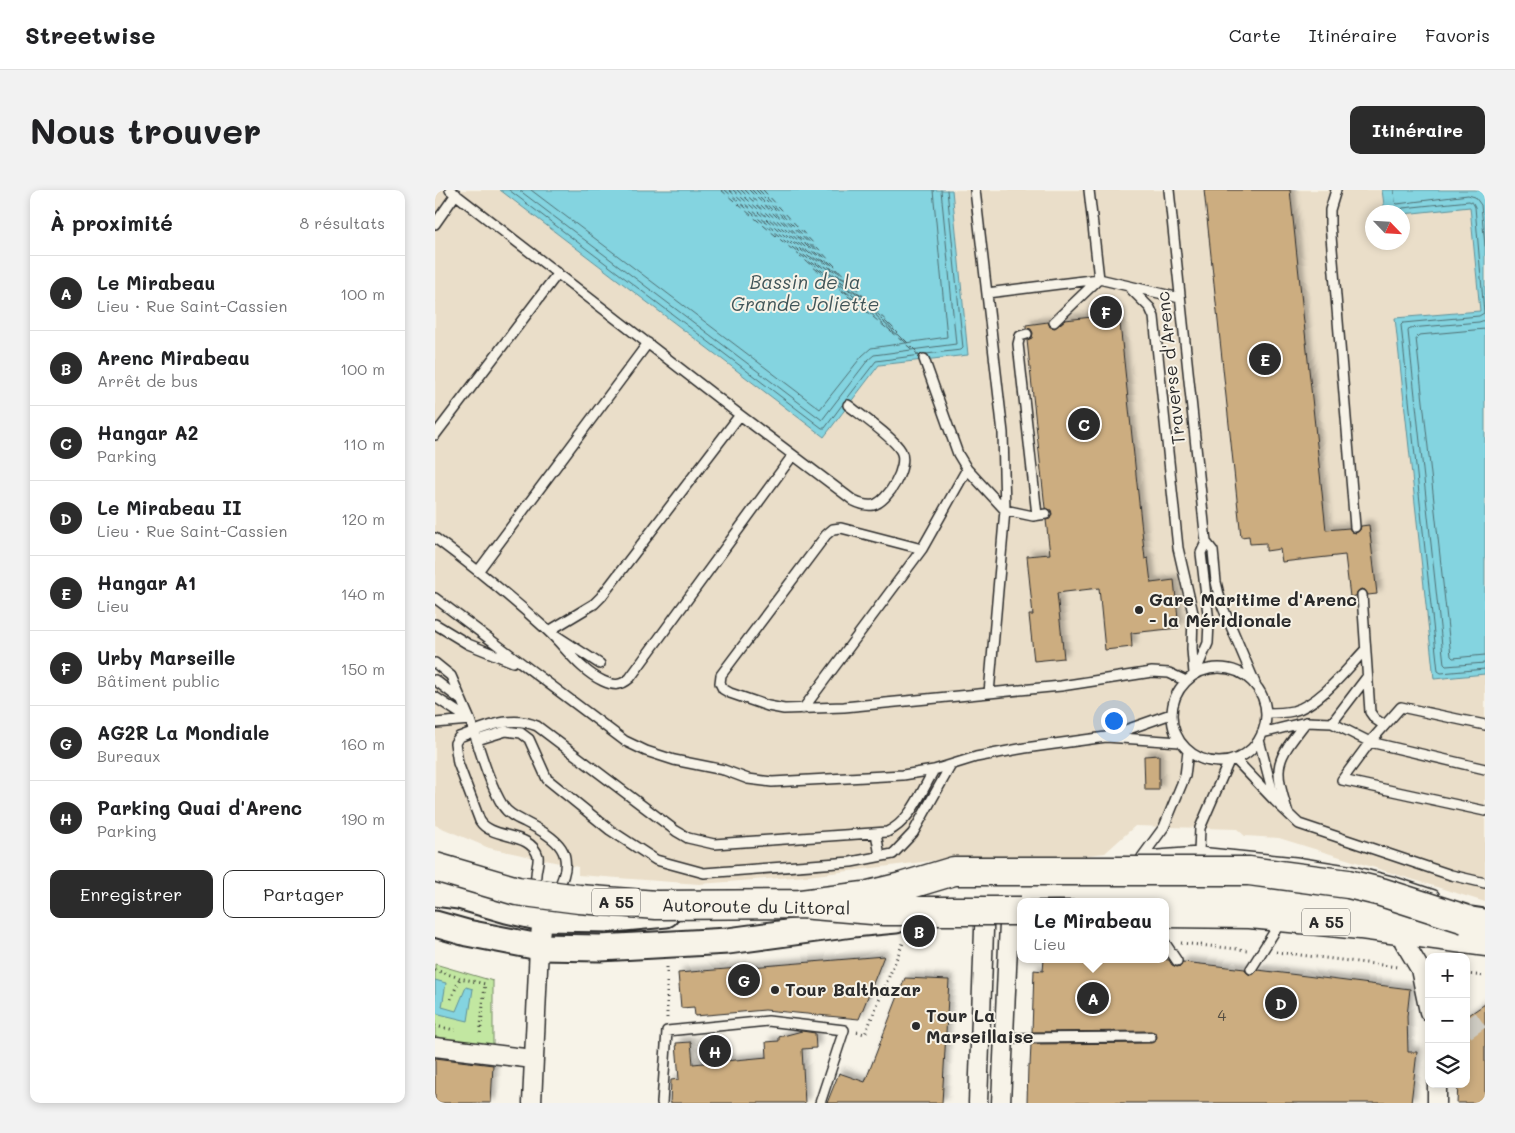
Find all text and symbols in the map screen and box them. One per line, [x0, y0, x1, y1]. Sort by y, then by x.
text: Streetwise [25, 19, 155, 50]
text: Carte [1229, 23, 1281, 47]
text: Itinéraire [1309, 23, 1397, 47]
text: Favoris [1425, 23, 1490, 47]
button: Itinéraire [1350, 106, 1485, 154]
text: Nous trouver [30, 107, 261, 153]
north arrow [1365, 205, 1410, 250]
text: À proximité [50, 209, 173, 236]
text: 8 résultats [300, 212, 385, 233]
water label: Bassin de la Grande Joliette [731, 269, 879, 316]
text: Le Mirabeau [97, 270, 216, 295]
text: A [60, 283, 72, 304]
text: 100 m [340, 283, 385, 304]
street label: Traverse d'Arenc [1150, 290, 1190, 446]
pin: F [1090, 293, 1122, 331]
text: Lieu · Rue Saint-Cassien [97, 295, 287, 316]
pin: E [1249, 340, 1281, 378]
text: Arenc Mirabeau [97, 345, 250, 370]
text: B [61, 358, 71, 379]
text: 100 m [340, 358, 385, 379]
text: Arrêt de bus [97, 370, 198, 391]
pin: C [1068, 405, 1100, 443]
text: Hangar A2 [97, 420, 198, 445]
text: C [60, 433, 72, 454]
text: 110 m [343, 433, 385, 454]
text: Parking [97, 445, 156, 466]
text: Le Mirabeau II [97, 495, 242, 520]
text: D [60, 508, 72, 529]
text: 120 m [341, 508, 385, 529]
text: Lieu · Rue Saint-Cassien [97, 520, 287, 541]
text: Hangar A1 [97, 570, 196, 595]
text: E [61, 583, 71, 604]
text: 140 m [341, 583, 385, 604]
place label: Gare Maritime d'Arenc - la Méridionale [1149, 587, 1357, 632]
text: Lieu [97, 595, 129, 616]
marker: Gare Maritime d'Arenc - la Méridionale [1133, 604, 1145, 616]
text: Urby Marseille [97, 645, 235, 670]
text: F [61, 658, 71, 679]
text: 150 m [341, 658, 385, 679]
text: Bâtiment public [97, 670, 220, 691]
your location [1101, 708, 1127, 734]
text: AG2R La Mondiale [97, 720, 269, 745]
text: G [60, 733, 72, 754]
text: 160 m [340, 733, 385, 754]
text: Bureaux [97, 745, 161, 766]
text: Parking Quai d'Arenc [97, 795, 302, 820]
text: H [60, 808, 72, 829]
text: 190 m [341, 808, 385, 829]
text: Parking [97, 820, 156, 841]
button: Enregistrer [50, 870, 213, 918]
button: Partager [223, 870, 385, 918]
road number: A 55 [592, 889, 640, 916]
street label: Autoroute du Littoral [662, 892, 850, 920]
popup [1017, 898, 1169, 963]
text: Le Mirabeau [1034, 908, 1152, 933]
road number: A 55 [1302, 909, 1350, 936]
pin: B [903, 912, 935, 950]
text: Lieu [1034, 933, 1066, 954]
map controls [1425, 953, 1470, 1088]
button: + [1425, 953, 1470, 998]
pin: G [728, 961, 760, 999]
place label: Tour Balthazar [785, 977, 921, 1001]
pin: A [1077, 979, 1109, 1017]
marker: Tour Balthazar [769, 984, 781, 996]
pin: D [1265, 984, 1297, 1022]
button: − [1425, 998, 1470, 1043]
place label: Tour La Marseillaise [926, 1003, 1034, 1048]
house number: 4 [1218, 1005, 1227, 1025]
marker: Tour La Marseillaise [910, 1020, 922, 1032]
pin: H [699, 1032, 731, 1070]
button: layers [1425, 1043, 1470, 1088]

